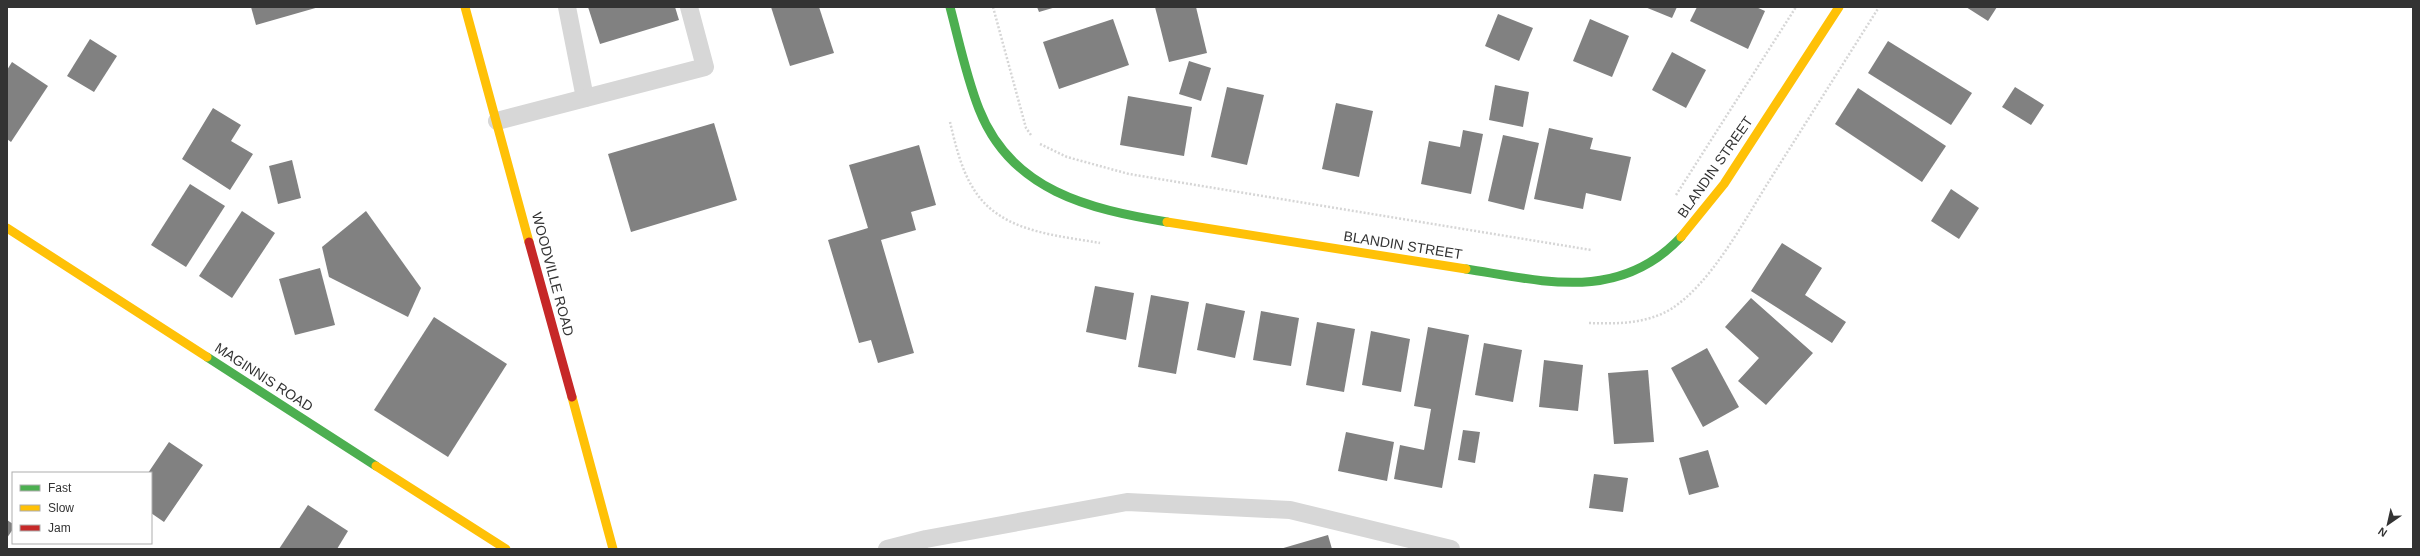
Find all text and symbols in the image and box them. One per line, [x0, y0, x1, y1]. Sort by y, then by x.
street label: BLANDIN STREET [1674, 113, 1756, 221]
street label: WOODVILLE ROAD [529, 210, 577, 338]
street label: BLANDIN STREET [1343, 228, 1464, 262]
street label: MAGINNIS ROAD [212, 339, 316, 415]
legend [12, 472, 152, 544]
text: Fast [48, 481, 72, 495]
text: Slow [48, 501, 74, 515]
north arrow [2368, 504, 2408, 544]
text: Jam [48, 521, 71, 535]
text: N [2376, 525, 2389, 539]

